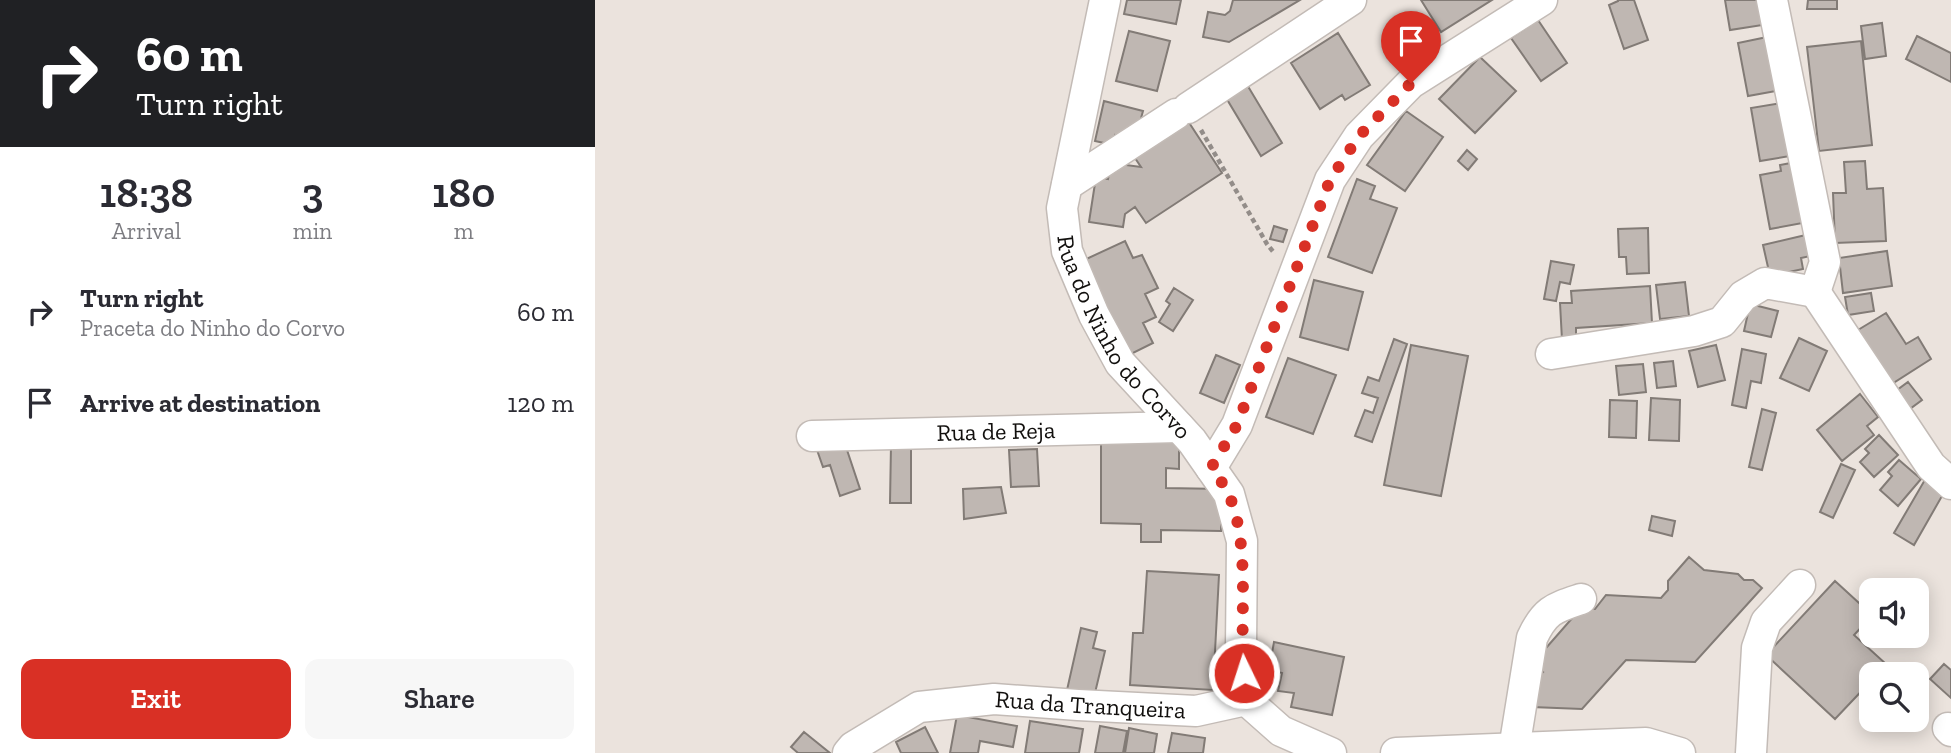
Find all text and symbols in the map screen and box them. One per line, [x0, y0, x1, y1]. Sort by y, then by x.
pin [1381, 11, 1441, 83]
icon: arrive [1392, 22, 1430, 60]
text: 60 m [136, 25, 243, 84]
icon: right [21, 28, 112, 119]
text: Turn right [136, 85, 283, 123]
text: 18:38 [100, 167, 193, 218]
text: 3 [302, 167, 323, 218]
text: 180 [432, 167, 495, 218]
text: Arrival [112, 217, 181, 245]
text: min [293, 217, 332, 245]
text: m [454, 217, 474, 245]
street label: Rua do Ninho do Corvo [1051, 234, 1198, 445]
text: Turn right [80, 282, 203, 314]
icon: right [21, 293, 59, 331]
text: 60 m [517, 296, 574, 328]
text: Praceta do Ninho do Corvo [80, 314, 345, 342]
icon: arrive [21, 384, 59, 422]
text: Arrive at destination [80, 387, 320, 419]
text: 120 m [507, 387, 574, 419]
street label: Rua de Reja [936, 415, 1056, 447]
map controls [1859, 578, 1929, 732]
button: sound [1859, 578, 1929, 648]
position arrow [1207, 636, 1281, 710]
button: Exit [21, 659, 291, 739]
button: Share [305, 659, 574, 739]
button: search [1859, 662, 1929, 732]
street label: Rua da Tranqueira [994, 684, 1187, 724]

